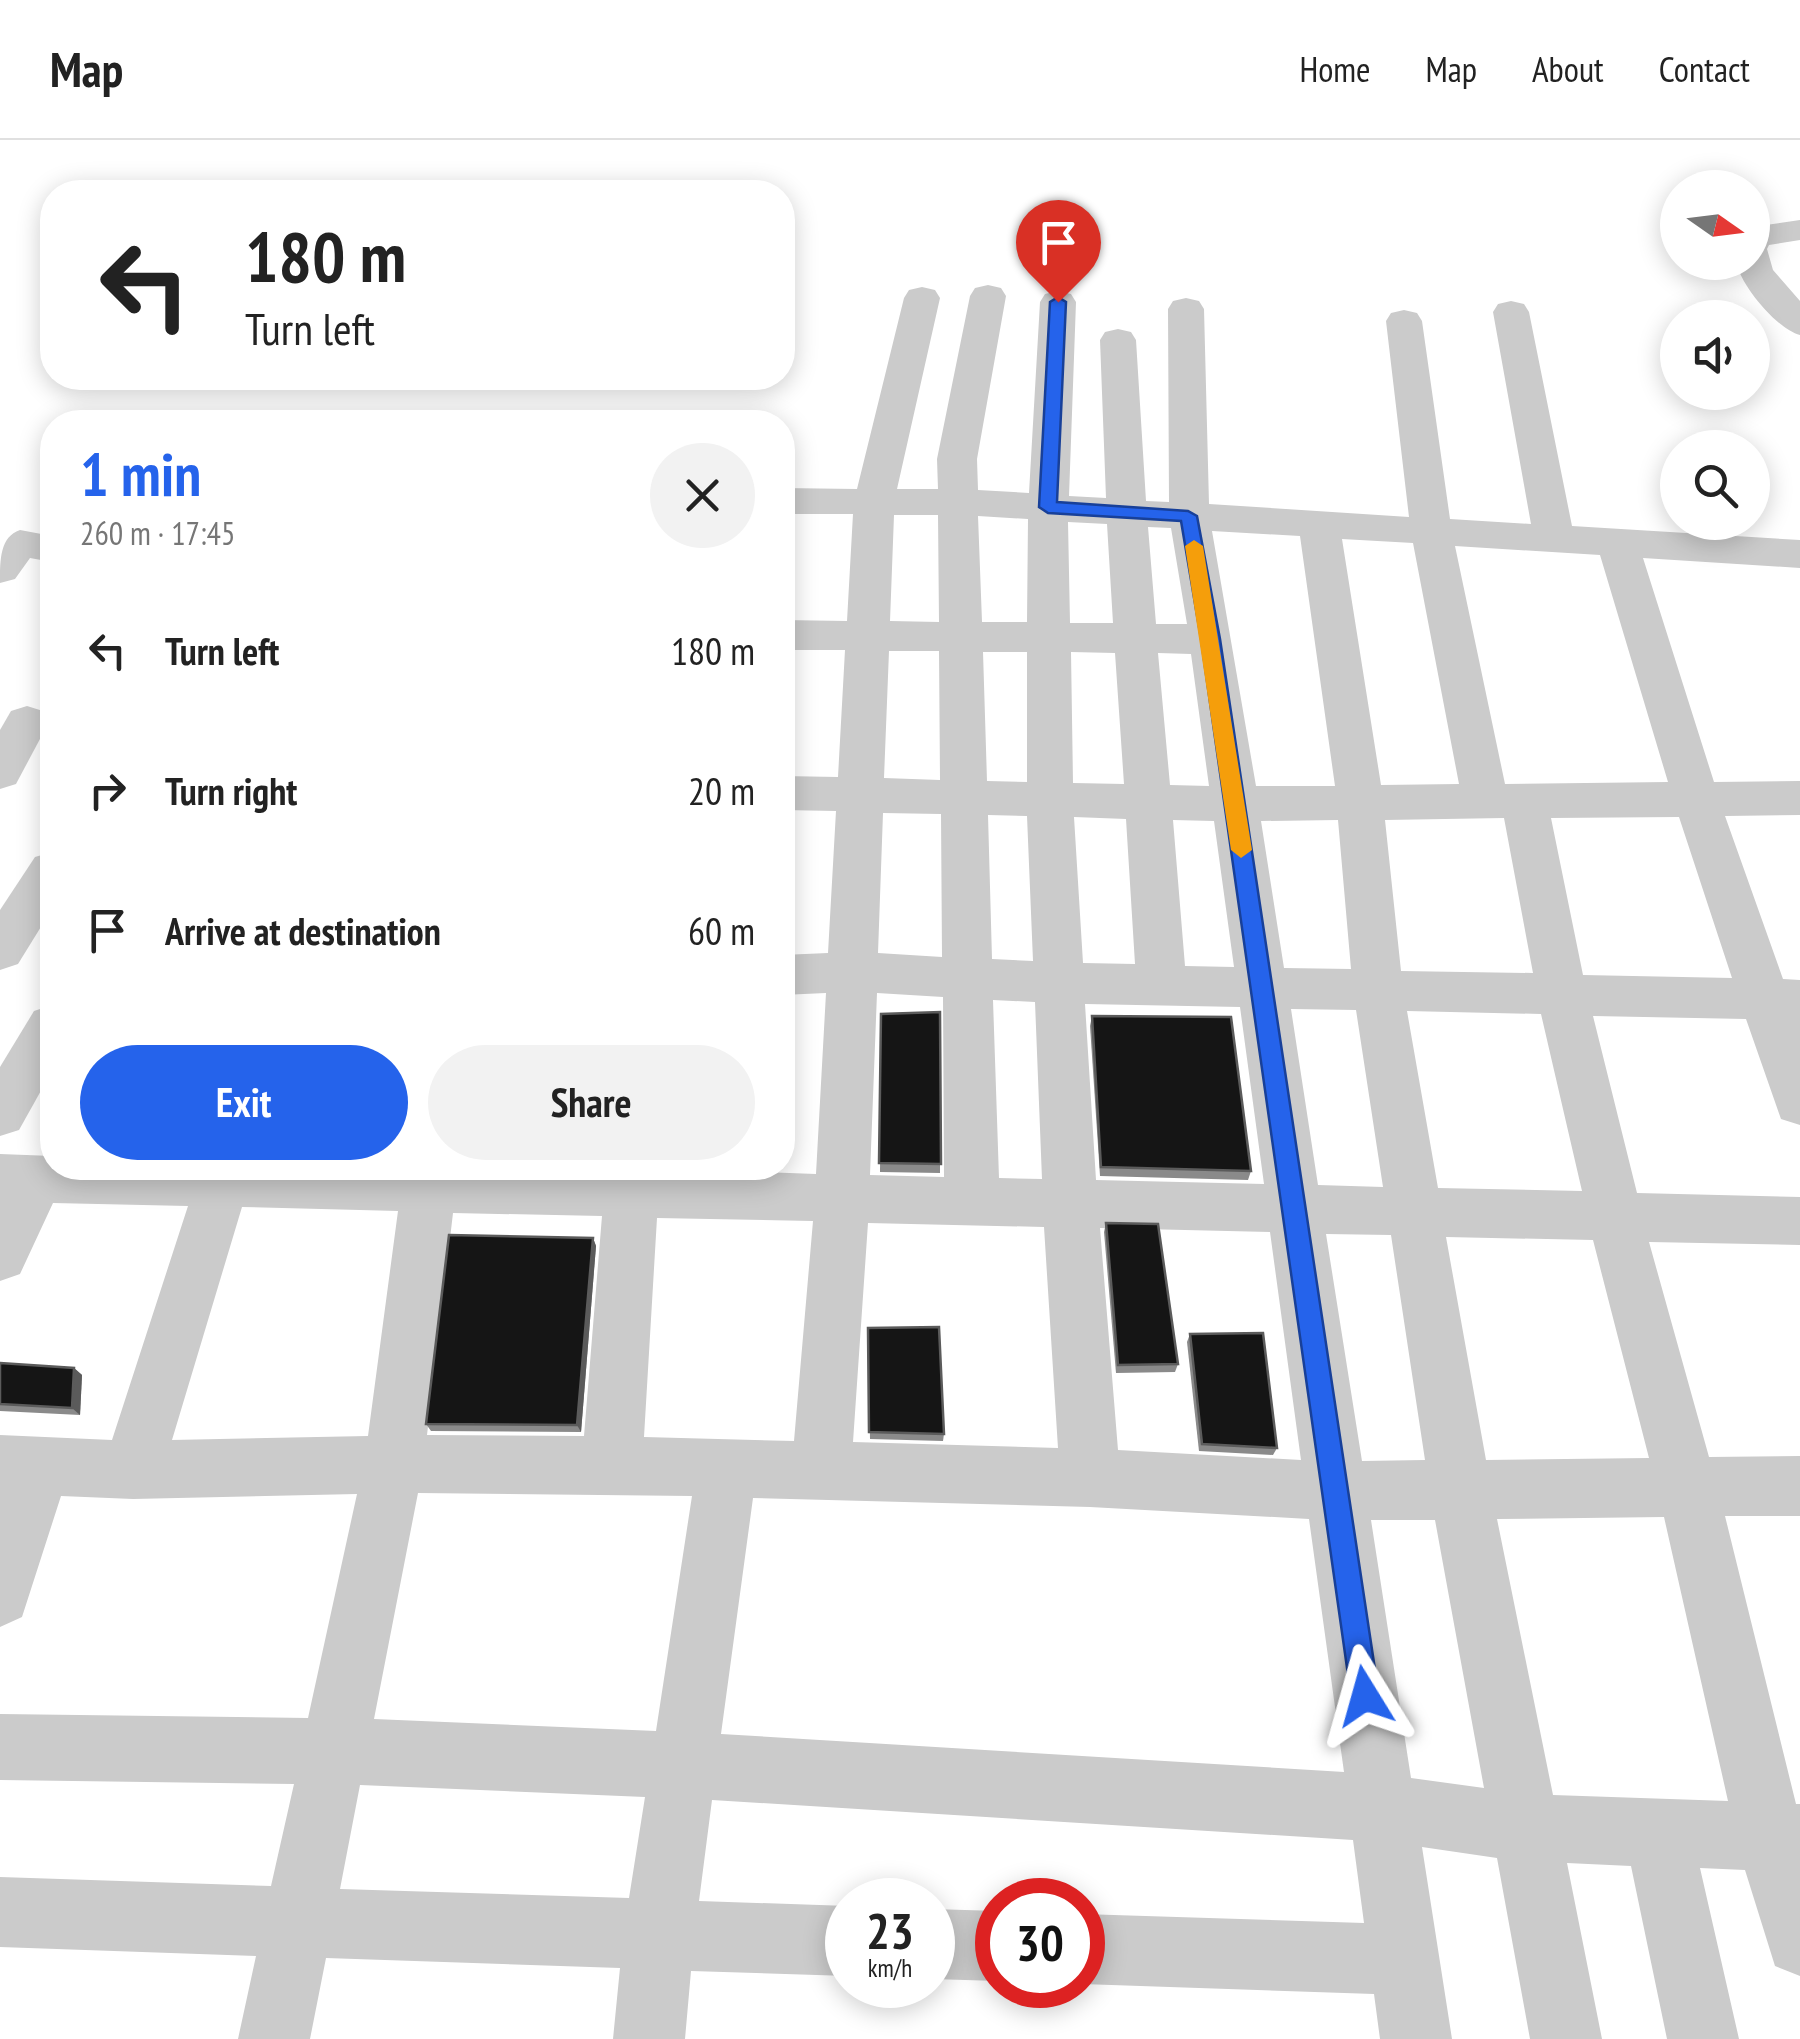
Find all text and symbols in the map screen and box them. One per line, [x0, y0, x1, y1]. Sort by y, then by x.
text: Map [50, 38, 123, 100]
text: Home [1299, 46, 1371, 92]
text: Map [1426, 46, 1477, 92]
text: About [1532, 46, 1604, 92]
text: Contact [1659, 46, 1750, 92]
north arrow [1660, 170, 1770, 280]
map controls [1660, 170, 1770, 540]
pin [1016, 200, 1101, 303]
text: 180 m [245, 211, 406, 301]
icon: arrive [1031, 215, 1086, 270]
icon: left [80, 220, 210, 350]
text: Turn left [245, 299, 375, 357]
button: sound [1660, 300, 1770, 410]
button: search [1660, 430, 1770, 540]
text: 1 min [80, 435, 201, 513]
button: close [650, 443, 755, 548]
text: 260 m · 17:45 [80, 512, 235, 554]
icon: left [80, 623, 135, 678]
text: Turn left [165, 626, 279, 675]
text: 180 m [671, 626, 755, 675]
icon: right [80, 763, 135, 818]
text: Turn right [165, 766, 297, 815]
text: 20 m [688, 766, 755, 815]
icon: arrive [80, 903, 135, 958]
text: Arrive at destination [165, 906, 441, 955]
text: 60 m [688, 906, 755, 955]
button: Exit [80, 1045, 408, 1160]
button: Share [428, 1045, 755, 1160]
position arrow [1313, 1644, 1417, 1748]
speed limit sign: 30 [975, 1878, 1105, 2008]
text: 23 [866, 1898, 914, 1963]
text: km/h [868, 1952, 912, 1984]

